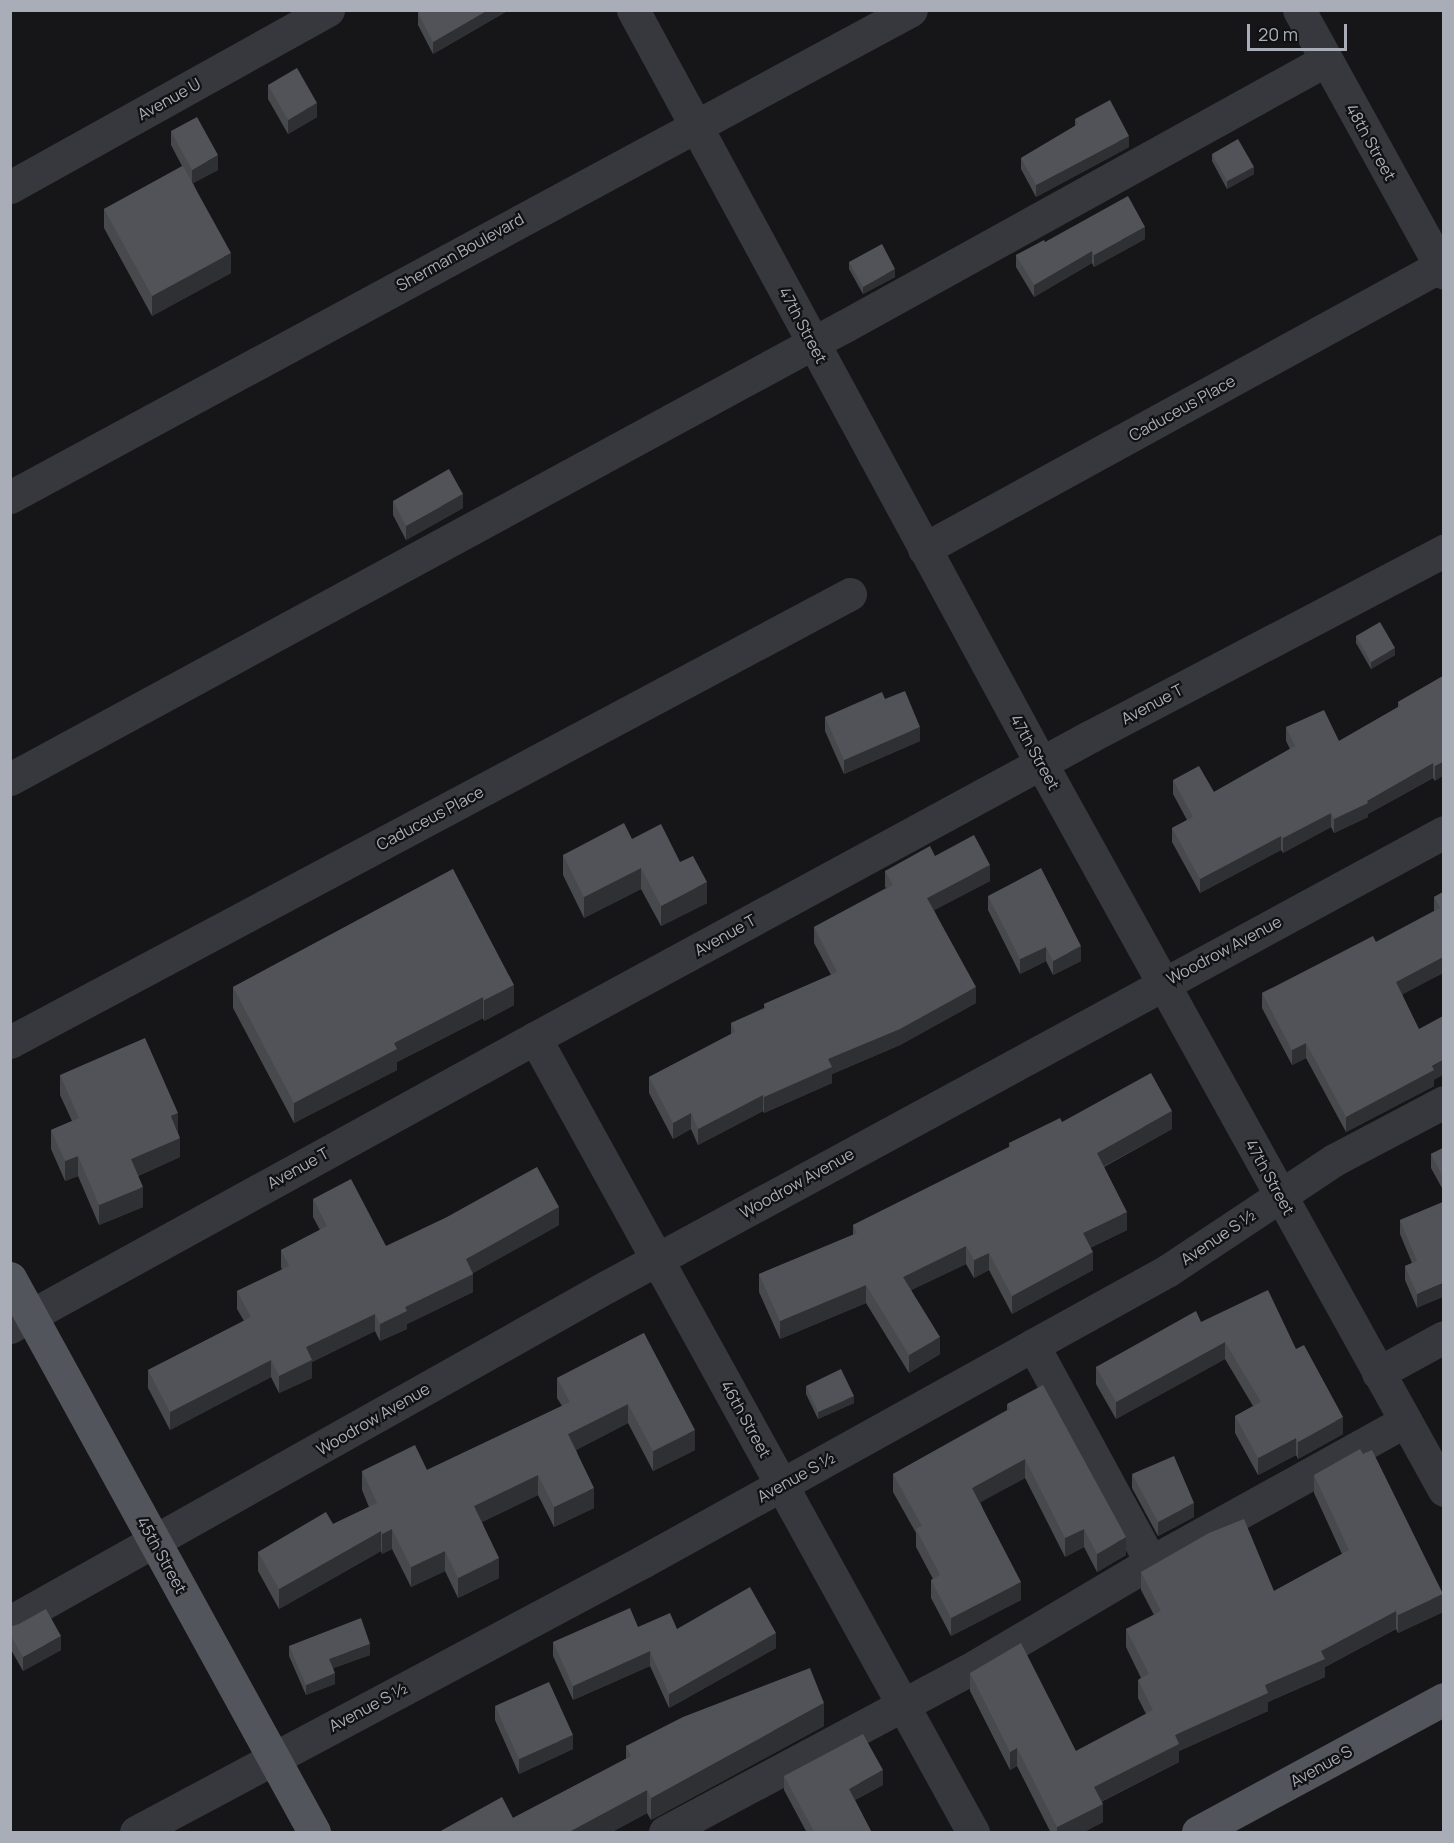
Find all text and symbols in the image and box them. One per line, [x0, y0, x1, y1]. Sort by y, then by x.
scale bar [1250, 12, 1350, 50]
text: 20 m [1258, 22, 1298, 46]
street label: Avenue U [134, 74, 204, 124]
street label: 48th Street [1342, 100, 1400, 184]
street label: Sherman Boulevard [393, 209, 527, 295]
street label: 47th Street [775, 284, 831, 366]
street label: Caduceus Place [1125, 371, 1239, 445]
street label: Avenue T [1118, 680, 1186, 728]
street label: 47th Street [1006, 711, 1064, 793]
street label: Caduceus Place [373, 782, 487, 854]
street label: Avenue T [691, 910, 759, 960]
street label: Woodrow Avenue [1163, 912, 1285, 988]
street label: 47th Street [1241, 1136, 1299, 1218]
street label: Avenue T [264, 1143, 332, 1193]
street label: Woodrow Avenue [737, 1144, 857, 1222]
street label: Avenue S ½ [1177, 1205, 1259, 1269]
street label: 46th Street [717, 1377, 775, 1461]
street label: Woodrow Avenue [313, 1379, 433, 1459]
street label: Avenue S ½ [754, 1448, 838, 1506]
street label: 45th Street [133, 1513, 191, 1597]
street label: Avenue S ½ [326, 1678, 410, 1736]
street label: Avenue S [1287, 1741, 1355, 1791]

